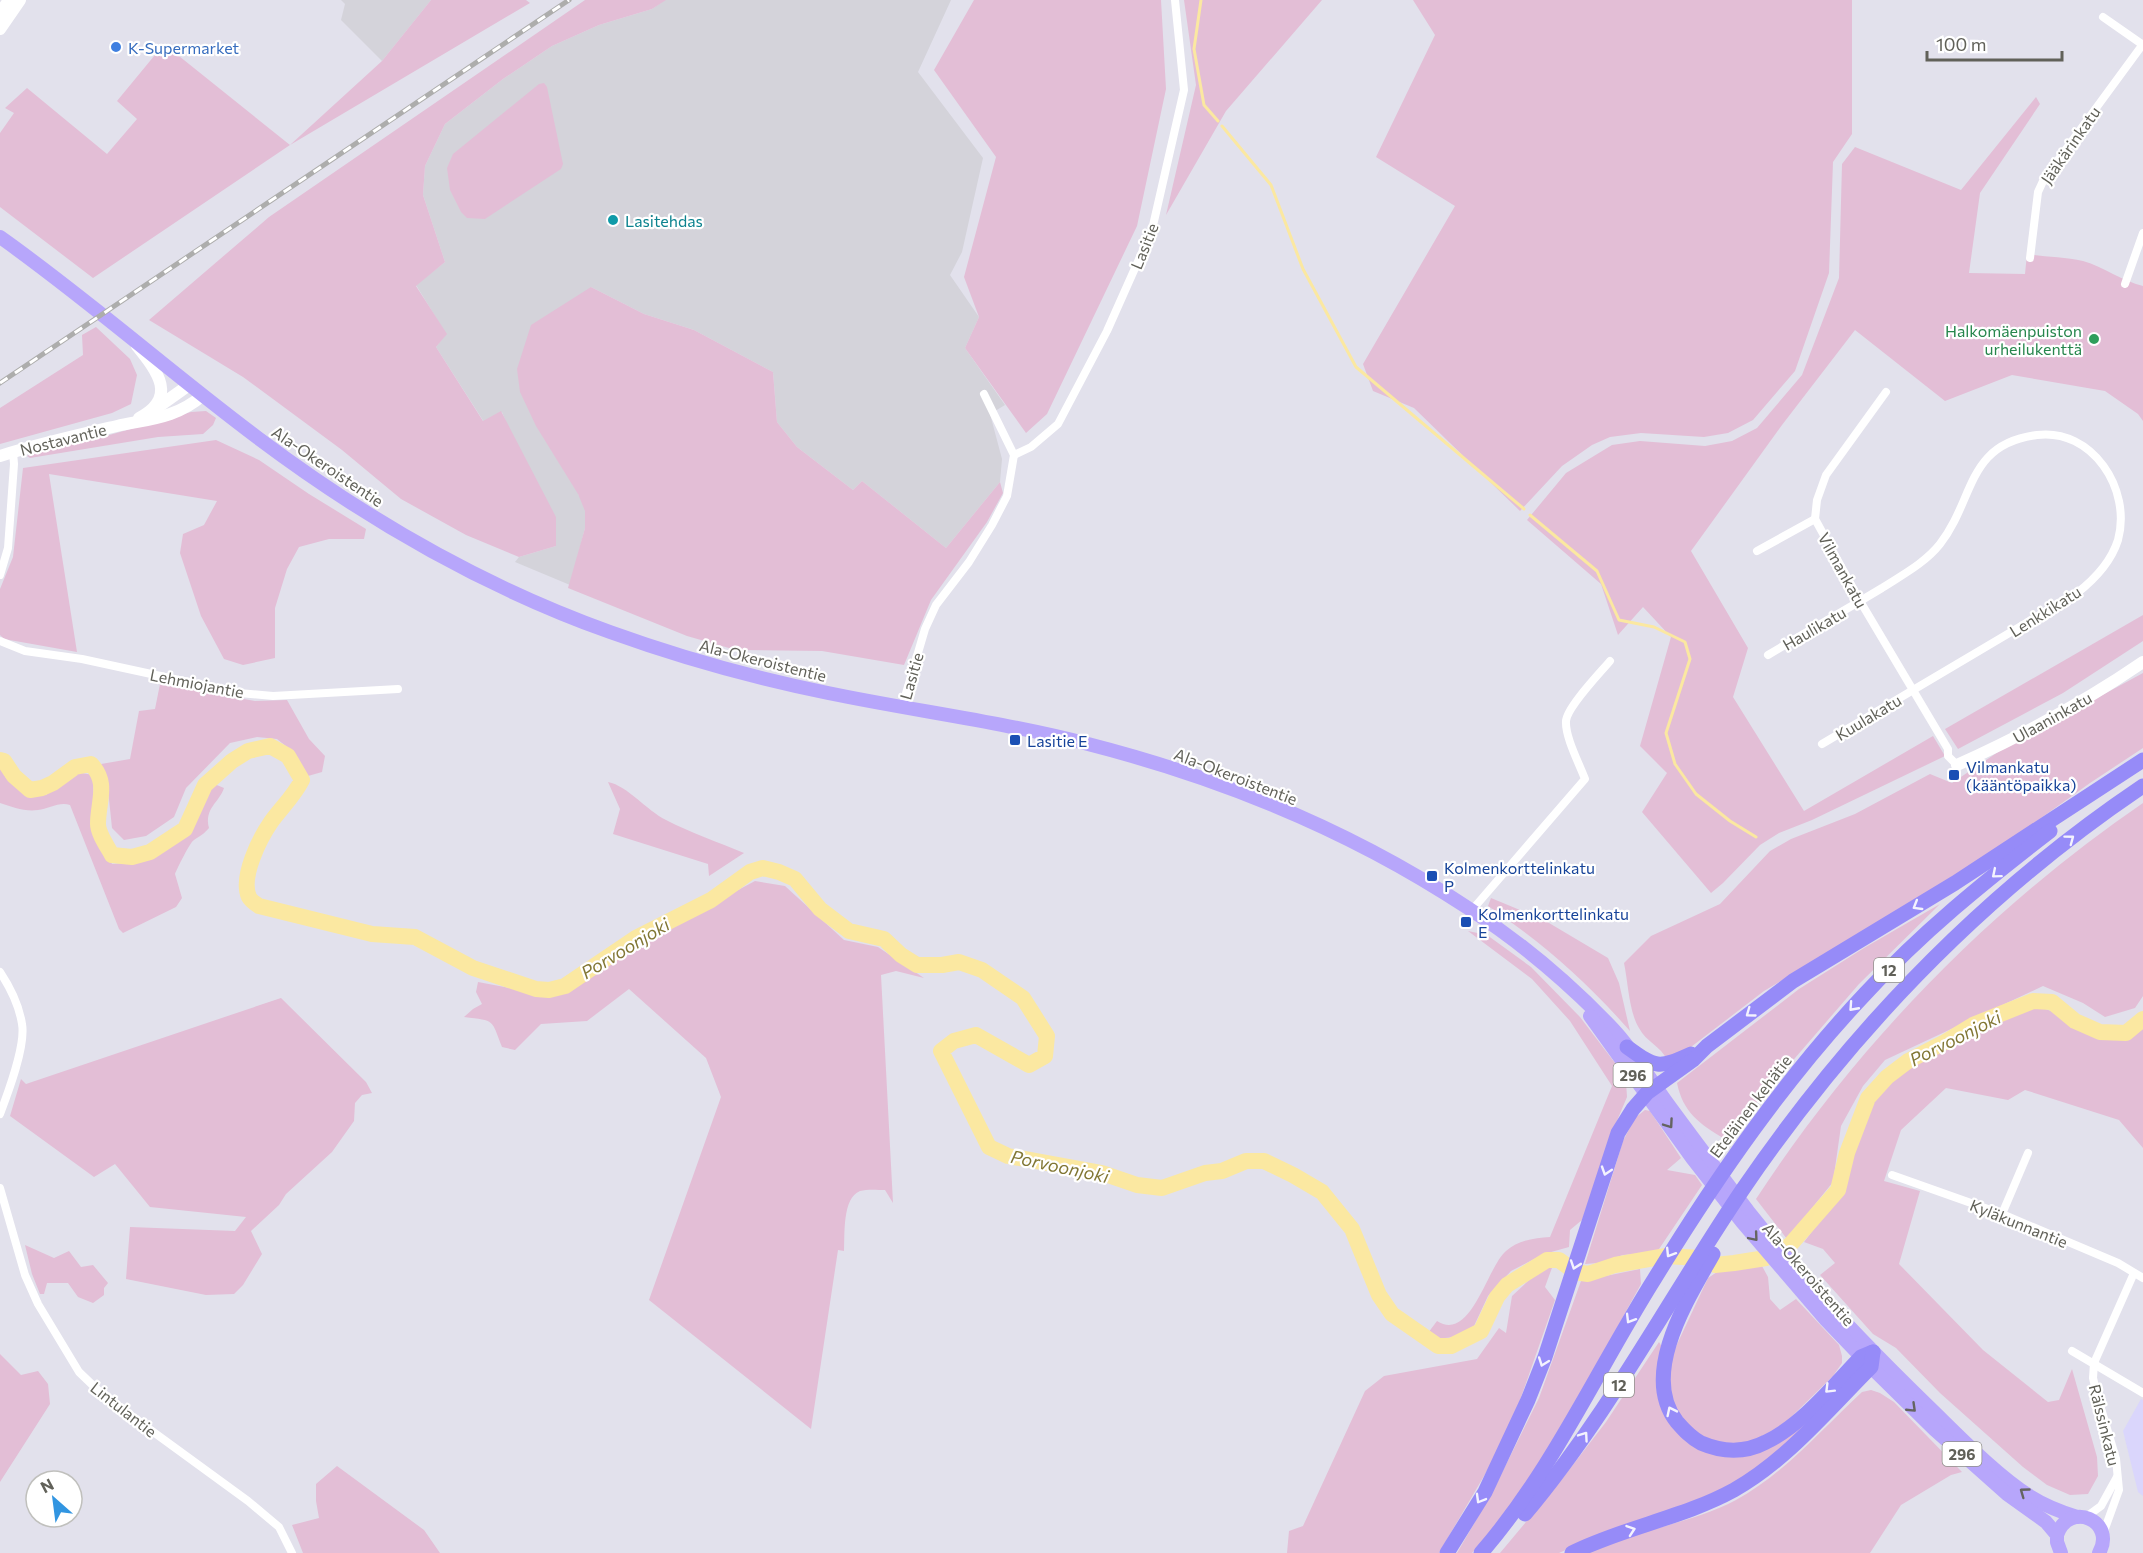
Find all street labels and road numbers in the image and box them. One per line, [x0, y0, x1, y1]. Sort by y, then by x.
street label: Jääkärinkatu [2036, 103, 2104, 187]
street label: Lasitie [1126, 220, 1162, 272]
street label: Nostavantie [18, 419, 108, 459]
street label: Ala-Okeroistentie [269, 422, 387, 510]
street label: Vilmankatu [1815, 529, 1871, 611]
street label: Lenkkikatu [2006, 582, 2084, 640]
street label: Haulikatu [1779, 602, 1849, 654]
street label: Ala-Okeroistentie [698, 635, 828, 685]
street label: Lasitie [895, 650, 927, 702]
street label: Lehmiojantie [148, 665, 246, 701]
street label: Ulaaninkatu [2009, 687, 2095, 747]
street label: Kuulakatu [1832, 690, 1904, 744]
street label: Ala-Okeroistentie [1172, 744, 1300, 808]
road number: 12 [1874, 958, 1904, 982]
street label: Eteläinen kehätie [1705, 1051, 1795, 1161]
road number: 296 [1614, 1063, 1652, 1087]
street label: Kyläkunnantie [1967, 1195, 2071, 1251]
street label: Ala-Okeroistentie [1759, 1219, 1859, 1329]
road number: 12 [1604, 1373, 1634, 1397]
street label: Lintulantie [87, 1377, 161, 1441]
street label: Rälssinkatu [2086, 1382, 2124, 1468]
road number: 296 [1942, 1442, 1982, 1466]

